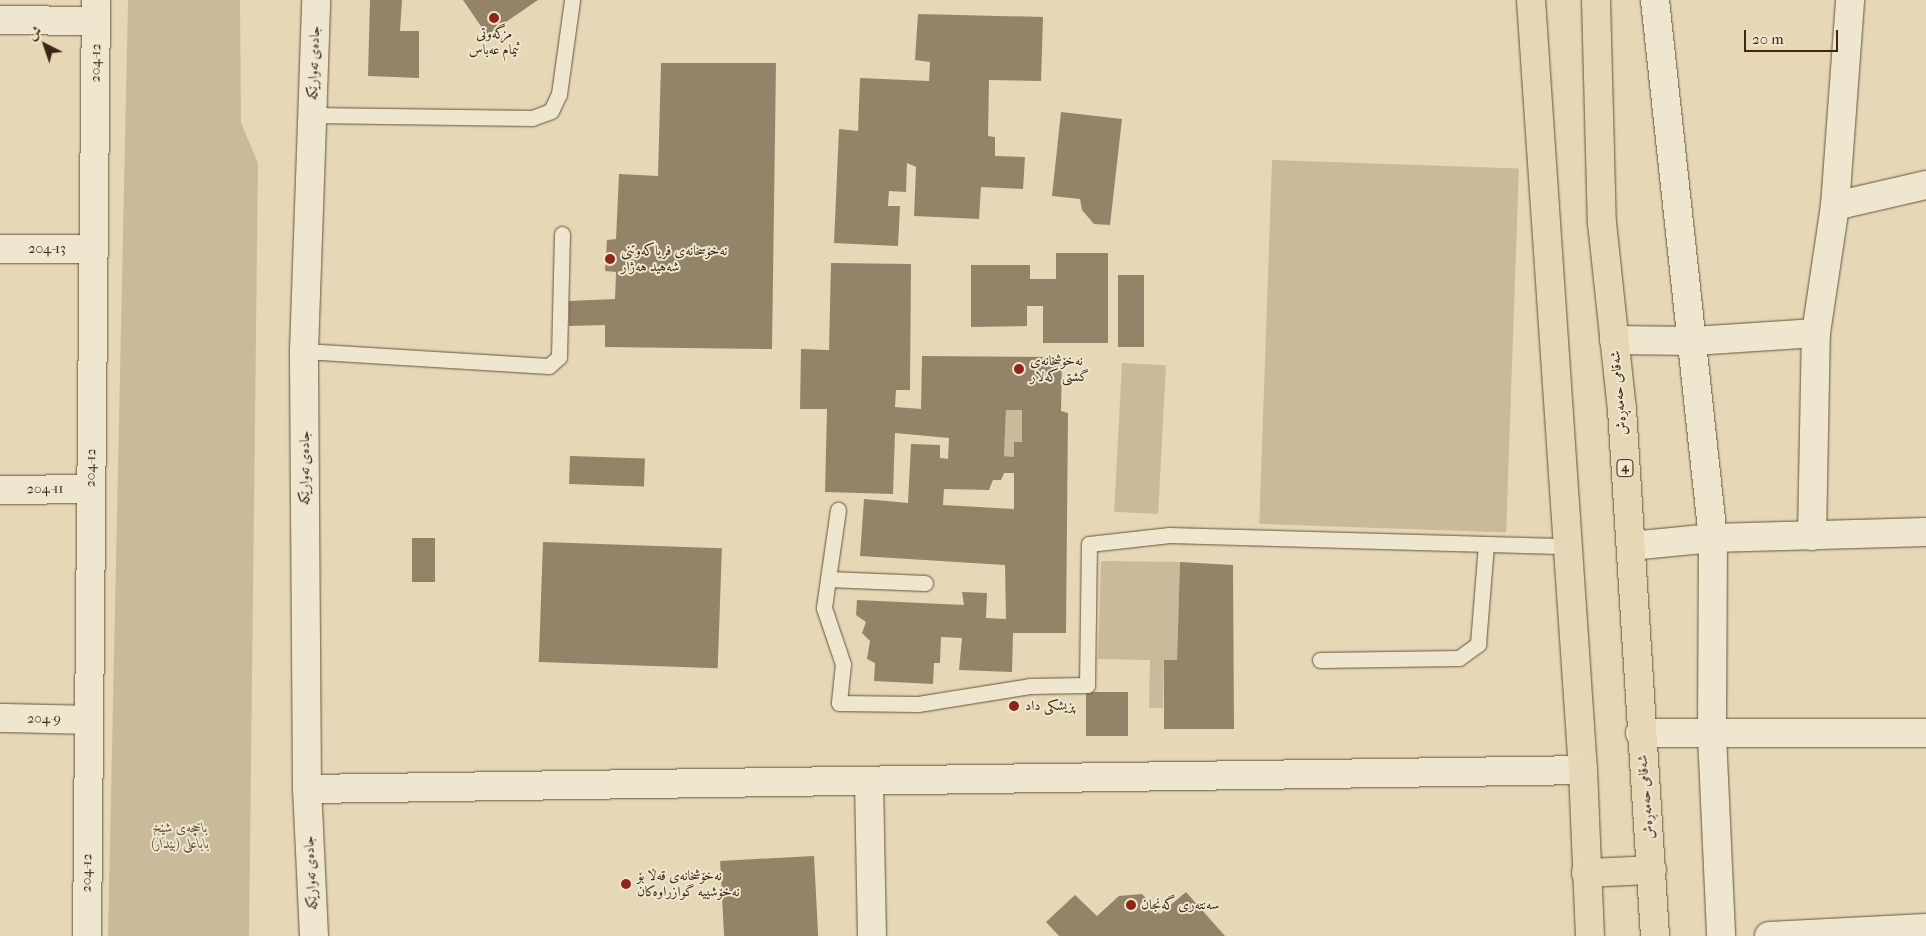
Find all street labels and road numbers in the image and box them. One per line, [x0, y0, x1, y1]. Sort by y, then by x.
street label: جادەی تەوارێکە [304, 25, 324, 101]
street label: 204-12 [87, 43, 105, 83]
street label: 204-13 [28, 241, 66, 257]
street label: شەقامی حەمەڕەش [1607, 350, 1631, 436]
street label: جادەی تەوارێکە [297, 431, 313, 505]
street label: 204-12 [82, 448, 100, 488]
road number: 4 [1616, 458, 1634, 478]
street label: 204-11 [27, 480, 63, 498]
street label: 204-9 [27, 710, 61, 728]
street label: شەقامی حەمەڕەش [1634, 754, 1658, 840]
street label: جادەی تەوارێکە [301, 835, 321, 911]
street label: 204-12 [78, 853, 96, 893]

